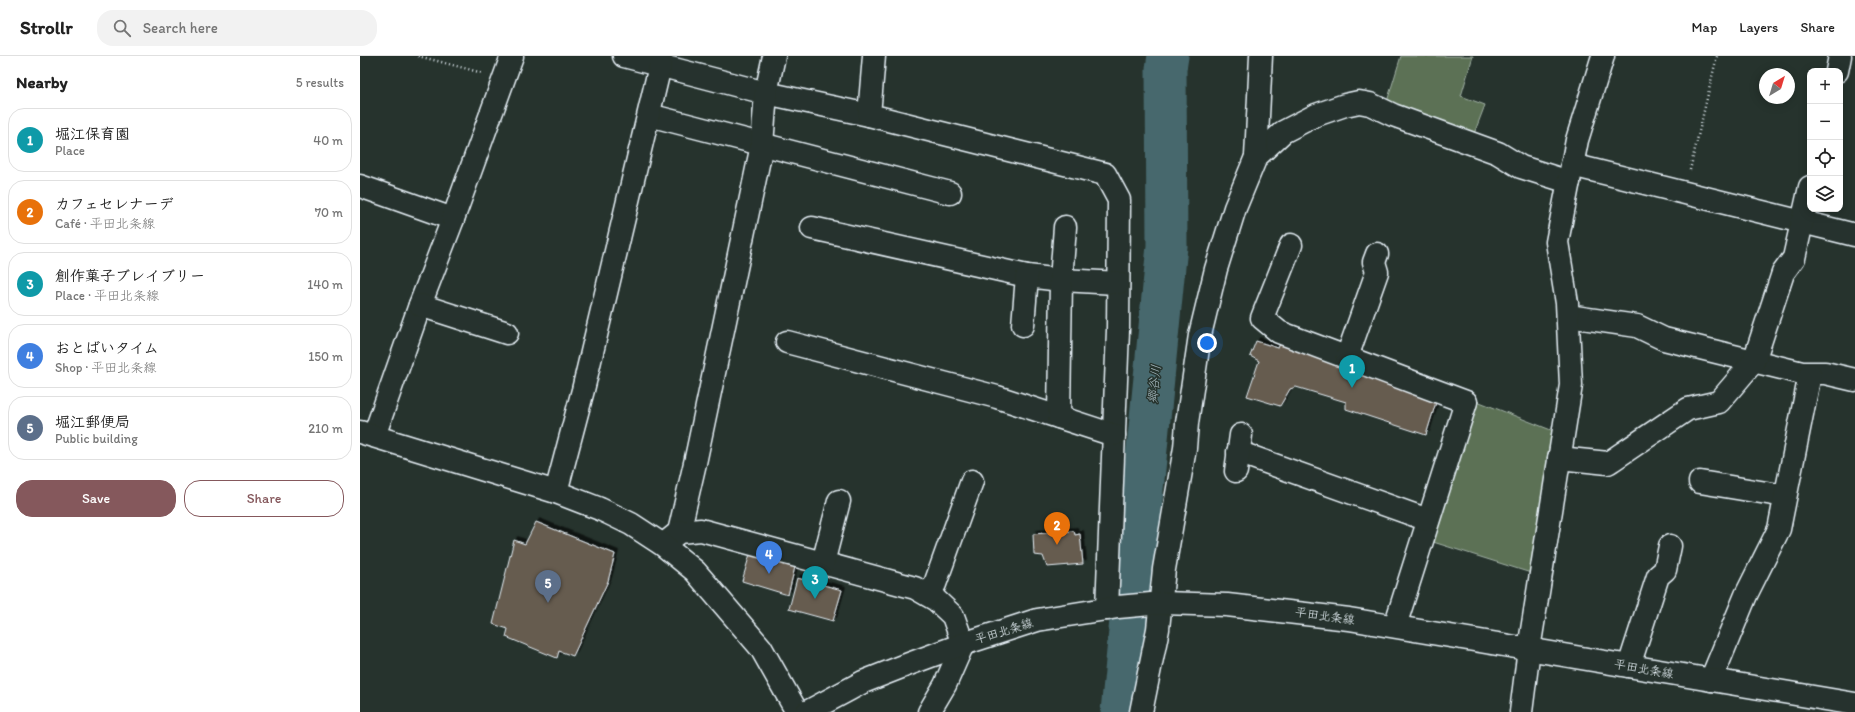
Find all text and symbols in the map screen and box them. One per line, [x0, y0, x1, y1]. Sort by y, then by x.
search box [97, 10, 377, 46]
text: Strollr [20, 16, 73, 39]
icon: search [111, 17, 133, 39]
text: Search here [143, 19, 218, 37]
text: Map [1692, 19, 1717, 36]
text: Layers [1739, 19, 1778, 36]
text: Share [1800, 19, 1835, 36]
north arrow [1759, 68, 1795, 104]
map controls [1807, 68, 1843, 212]
button: + [1807, 68, 1843, 104]
text: Nearby [16, 72, 68, 92]
text: 5 results [296, 75, 344, 90]
button: − [1807, 104, 1843, 140]
text: 堀江保育園 [55, 125, 130, 143]
text: 1 [27, 133, 33, 148]
text: 40 m [313, 133, 343, 148]
button: locate [1807, 140, 1843, 176]
text: Place [55, 143, 85, 158]
button: layers [1807, 176, 1843, 212]
text: カフェセレナーデ [55, 195, 174, 213]
text: 2 [27, 205, 33, 220]
text: 70 m [315, 205, 343, 220]
text: Café · 平田北条線 [55, 216, 155, 231]
text: 創作菓子ブレイブリー [55, 267, 205, 285]
text: 3 [26, 277, 34, 292]
text: 140 m [307, 277, 343, 292]
text: Place · 平田北条線 [55, 288, 159, 303]
your location [1197, 333, 1217, 353]
text: おとばいタイム [55, 339, 159, 357]
text: 4 [26, 349, 34, 364]
text: 150 m [308, 349, 343, 364]
pin: 1 [1339, 355, 1365, 388]
text: Shop · 平田北条線 [55, 360, 156, 375]
water label: 郷谷川 [1145, 364, 1163, 404]
text: 堀江郵便局 [55, 413, 130, 431]
text: 5 [27, 421, 33, 436]
text: 210 m [308, 421, 343, 436]
text: Public building [55, 431, 138, 446]
button: Save [16, 480, 176, 517]
button: Share [184, 480, 344, 517]
pin: 2 [1044, 512, 1070, 545]
pin: 4 [756, 541, 782, 574]
pin: 3 [802, 566, 828, 599]
pin: 5 [535, 570, 561, 603]
street label: 平田北条線 [1294, 605, 1356, 627]
street label: 平田北条線 [973, 616, 1035, 646]
street label: 平田北条線 [1613, 657, 1675, 681]

